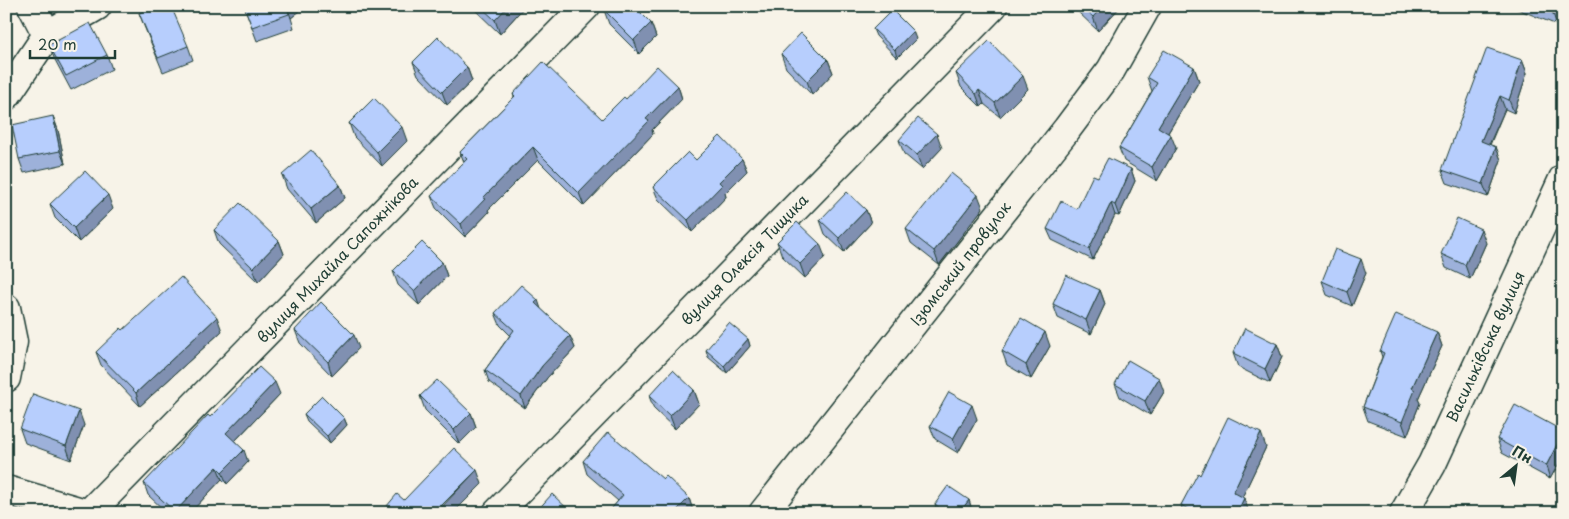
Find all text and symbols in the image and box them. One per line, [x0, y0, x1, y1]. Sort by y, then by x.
scale bar [30, 28, 115, 60]
text: 20 m [38, 32, 77, 55]
street label: вулиця Михайла Сапожнікова [251, 170, 423, 347]
street label: вулиця Олексія Тищика [675, 188, 813, 330]
street label: Ізюмський провулок [904, 196, 1016, 330]
street label: Васильківська вулиця [1440, 267, 1530, 426]
text: Пн [1509, 440, 1537, 468]
north arrow [1492, 442, 1542, 492]

